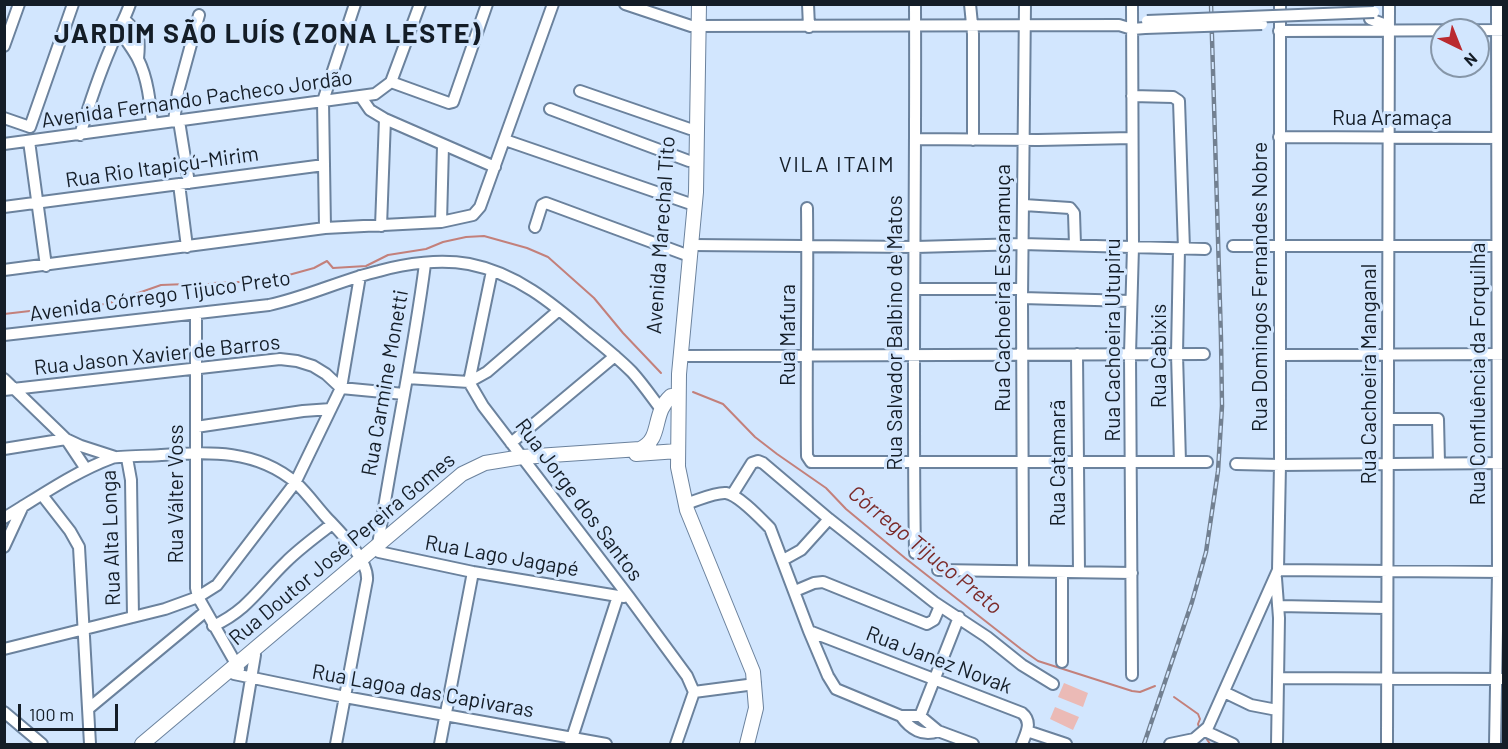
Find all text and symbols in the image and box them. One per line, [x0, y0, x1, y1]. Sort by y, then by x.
district label: JARDIM SÃO LUÍS (ZONA LESTE) [54, 18, 482, 50]
north arrow [1430, 18, 1490, 78]
text: N [1461, 49, 1482, 71]
street label: Avenida Fernando Pacheco Jordão [40, 65, 354, 133]
street label: Rua Aramaça [1332, 105, 1452, 131]
street label: Avenida Marechal Tito [642, 135, 680, 335]
street label: Rua Rio Itapiçú-Mirim [64, 141, 260, 193]
street label: Rua Domingos Fernandes Nobre [1247, 142, 1273, 432]
district label: VILA ITAIM [779, 152, 895, 178]
street label: Rua Cachoeira Escaramuça [990, 164, 1016, 412]
street label: Rua Salvador Balbino de Matos [882, 195, 908, 471]
street label: Rua Cachoeira Utupiru [1100, 238, 1126, 442]
street label: Rua Confluência da Forquilha [1465, 242, 1491, 506]
street label: Rua Cachoeira Manganal [1356, 264, 1382, 484]
street label: Avenida Córrego Tijuco Preto [28, 265, 292, 327]
street label: Rua Mafura [775, 284, 801, 386]
street label: Rua Carmine Monetti [356, 288, 414, 478]
street label: Rua Cabixis [1146, 304, 1172, 408]
street label: Rua Jason Xavier de Barros [33, 330, 281, 380]
street label: Rua Catamarã [1045, 399, 1071, 527]
street label: Rua Jorge dos Santos [510, 414, 648, 586]
street label: Rua Válter Voss [163, 425, 189, 563]
street label: Rua Doutor José Pereira Gomes [224, 447, 460, 651]
street label: Rua Alta Longa [96, 470, 126, 606]
water label: Córrego Tijuco Preto [843, 480, 1007, 620]
street label: Rua Lago Jagapé [423, 530, 581, 582]
street label: Rua Janez Novak [863, 621, 1015, 699]
street label: Rua Lagoa das Capivaras [310, 659, 536, 723]
scale bar [21, 692, 122, 730]
text: 100 m [29, 703, 74, 725]

